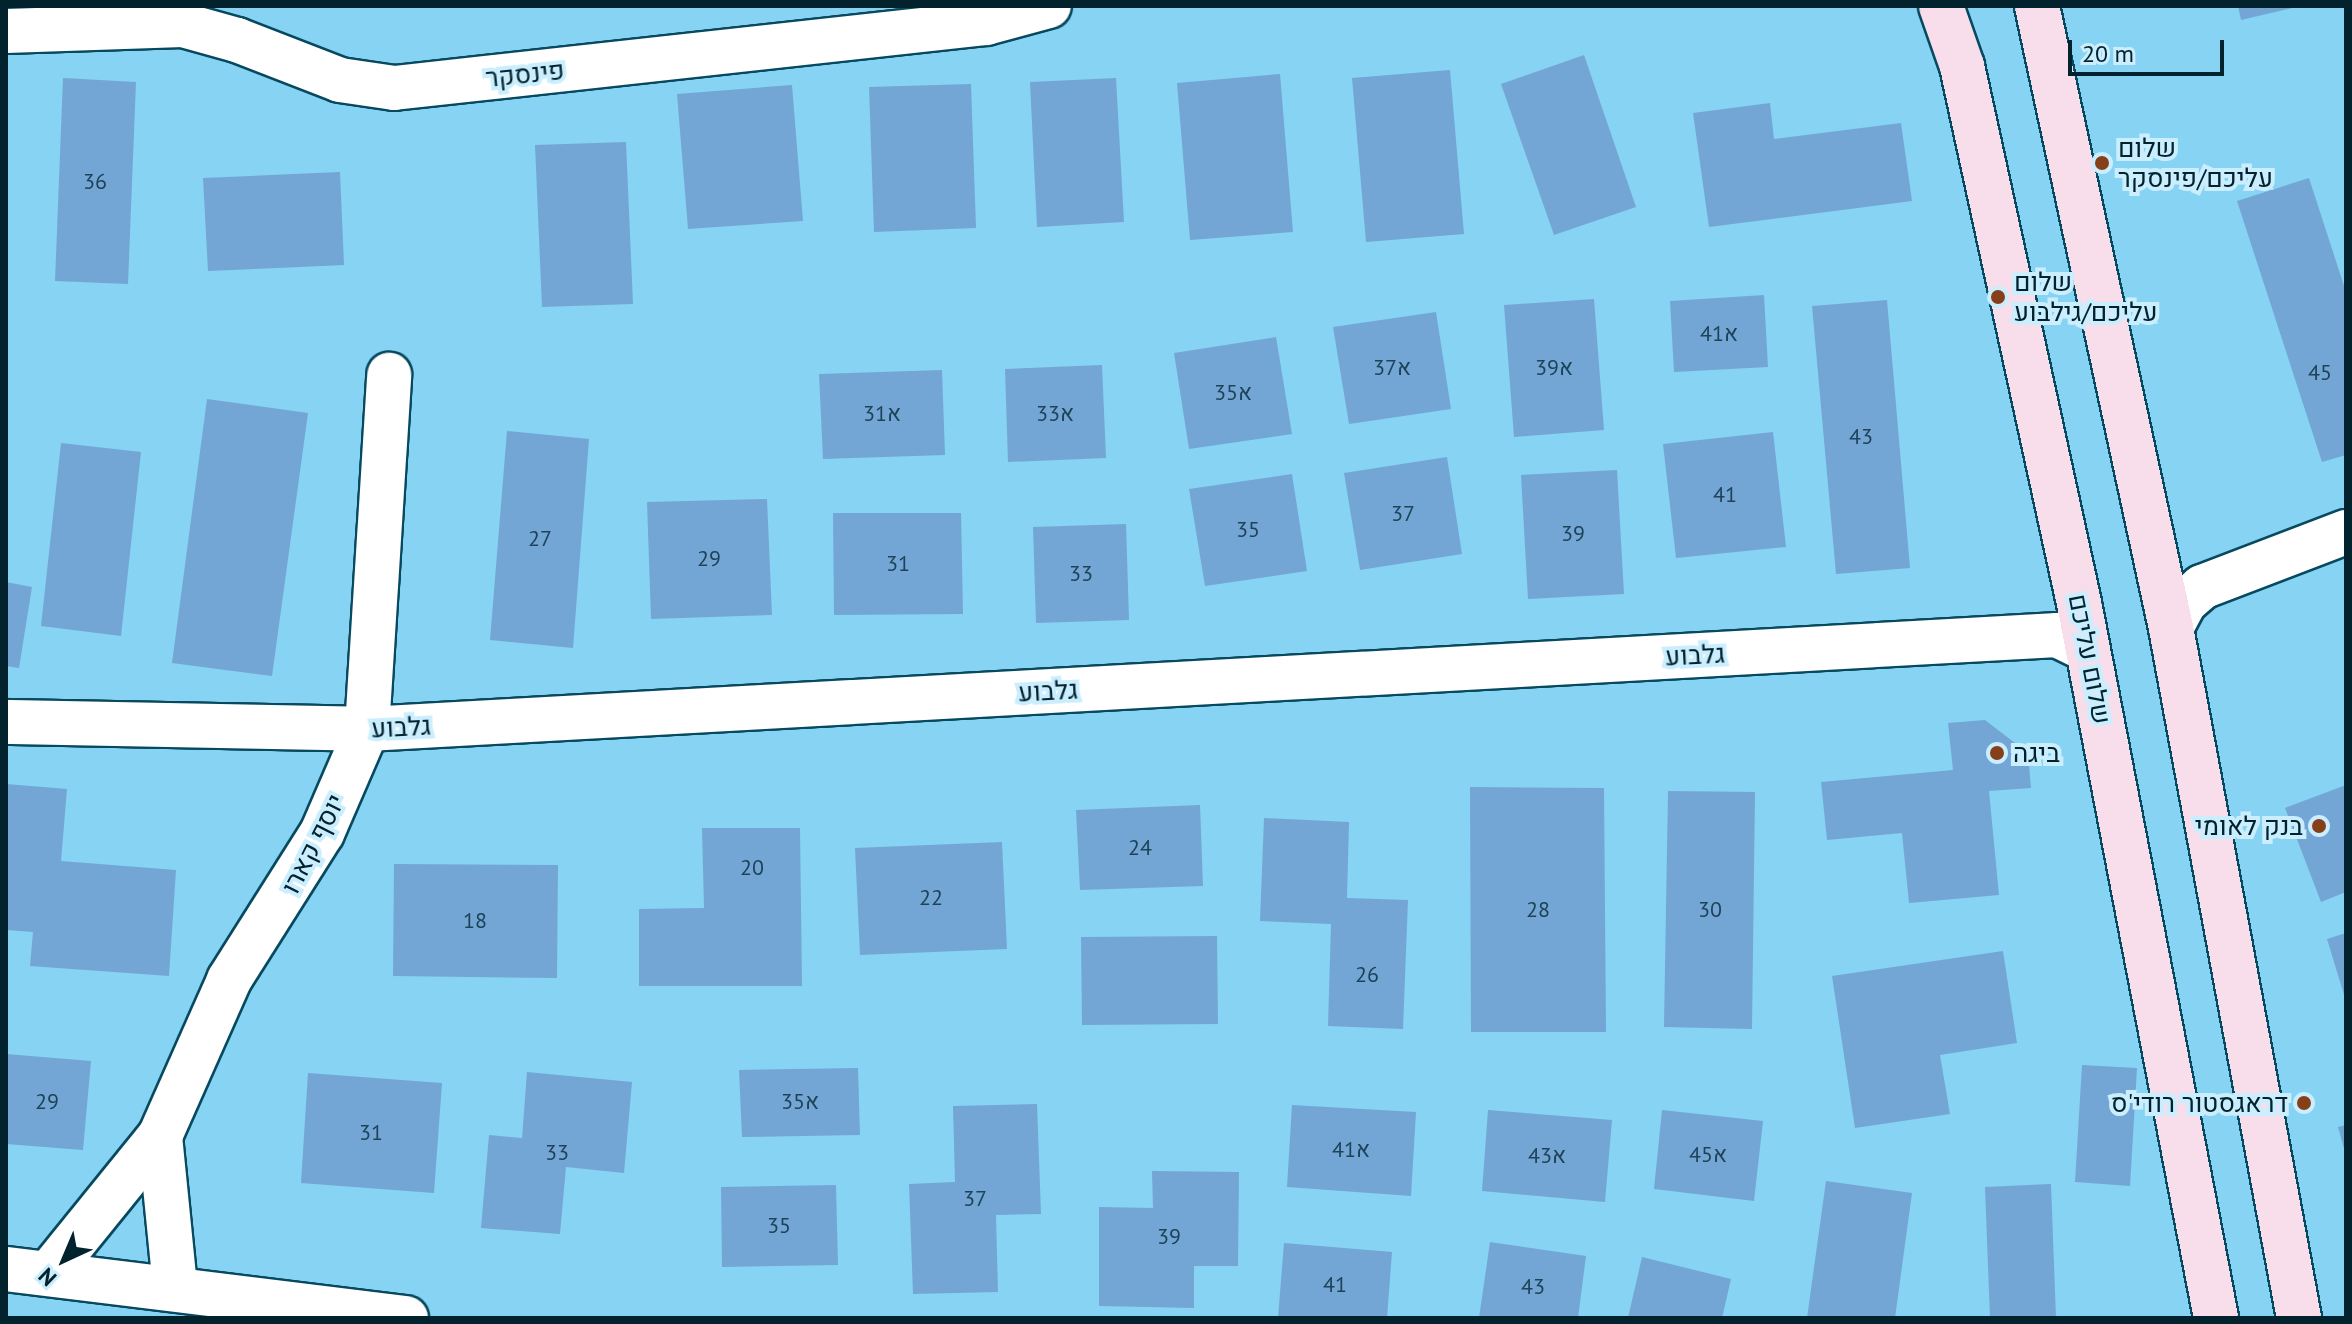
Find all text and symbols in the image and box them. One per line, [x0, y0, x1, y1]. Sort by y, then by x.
scale bar [2072, 24, 2228, 74]
text: 20 m [2082, 38, 2134, 69]
street label: פינסקר [484, 54, 566, 94]
place label: שלום עליכם/פינסקר [2118, 132, 2273, 194]
marker: שלום עליכם/פינסקר [2093, 154, 2111, 172]
house number: 36 [83, 169, 107, 195]
place label: שלום עליכם/גילבוע [2014, 266, 2158, 328]
marker: שלום עליכם/גילבוע [1989, 288, 2007, 306]
house number: 41א [1700, 321, 1738, 347]
house number: 37א [1373, 355, 1411, 381]
house number: 39א [1535, 355, 1573, 381]
house number: 45 [2308, 360, 2332, 386]
house number: 35א [1214, 380, 1252, 406]
house number: 31א [863, 401, 901, 427]
house number: 33א [1036, 401, 1074, 427]
house number: 43 [1849, 424, 1873, 450]
house number: 41 [1713, 482, 1737, 508]
house number: 37 [1391, 501, 1415, 527]
house number: 35 [1236, 517, 1260, 543]
house number: 39 [1561, 521, 1585, 547]
house number: 27 [528, 526, 552, 552]
house number: 29 [697, 546, 721, 572]
house number: 31 [886, 551, 910, 577]
house number: 33 [1069, 561, 1093, 587]
street label: שלום עליכם [2062, 591, 2118, 727]
street label: גלבוע [1664, 638, 1726, 672]
street label: גלבוע [1017, 674, 1079, 708]
street label: גלבוע [370, 710, 432, 744]
place label: ביגה [2013, 737, 2060, 769]
marker: ביגה [1988, 744, 2006, 762]
street label: יוסף קארו [275, 789, 351, 899]
place label: בנק לאומי [2195, 810, 2303, 842]
marker: בנק לאומי [2310, 817, 2328, 835]
house number: 24 [1128, 835, 1152, 861]
house number: 20 [740, 855, 764, 881]
house number: 22 [919, 885, 943, 911]
house number: 28 [1526, 897, 1550, 923]
house number: 30 [1698, 897, 1722, 923]
house number: 18 [463, 908, 487, 934]
house number: 26 [1355, 962, 1379, 988]
place label: דראגסטור רודי'ס [2111, 1087, 2288, 1119]
house number: 29 [35, 1089, 59, 1115]
house number: 35א [781, 1089, 819, 1115]
marker: דראגסטור רודי'ס [2295, 1094, 2313, 1112]
house number: 31 [359, 1120, 383, 1146]
house number: 41א [1332, 1137, 1370, 1163]
house number: 33 [545, 1140, 569, 1166]
house number: 45א [1689, 1142, 1727, 1168]
house number: 43א [1528, 1143, 1566, 1169]
house number: 37 [963, 1186, 987, 1212]
house number: 35 [767, 1213, 791, 1239]
north arrow [24, 1220, 104, 1300]
house number: 39 [1157, 1224, 1181, 1250]
text: N [32, 1262, 62, 1292]
house number: 41 [1323, 1272, 1347, 1298]
house number: 43 [1521, 1274, 1545, 1300]

